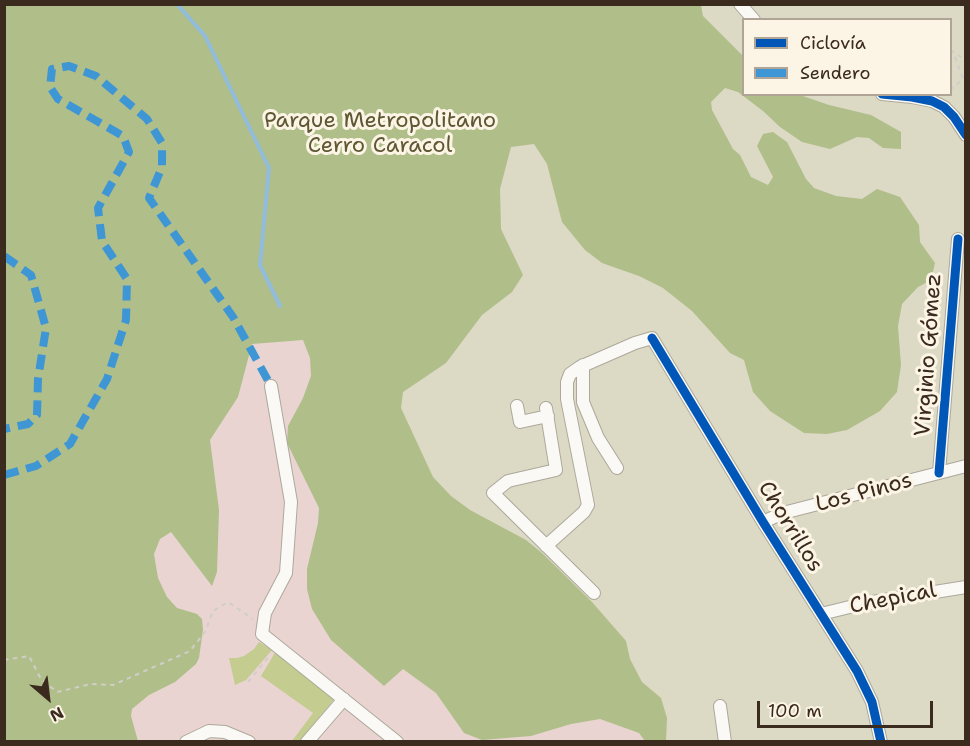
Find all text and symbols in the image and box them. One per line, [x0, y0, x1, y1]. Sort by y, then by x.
legend [742, 18, 952, 96]
text: Ciclovía [800, 31, 866, 55]
text: Sendero [800, 61, 870, 85]
park label: Parque Metropolitano Cerro Caracol [264, 108, 496, 160]
street label: Virginio Gómez [910, 273, 948, 437]
street label: Los Pinos [813, 467, 915, 519]
street label: Chorrillos [752, 477, 828, 577]
street label: Chepical [847, 578, 939, 620]
north arrow [18, 668, 78, 728]
scale bar [760, 689, 936, 727]
text: 100 m [768, 699, 822, 723]
text: N [46, 702, 67, 727]

